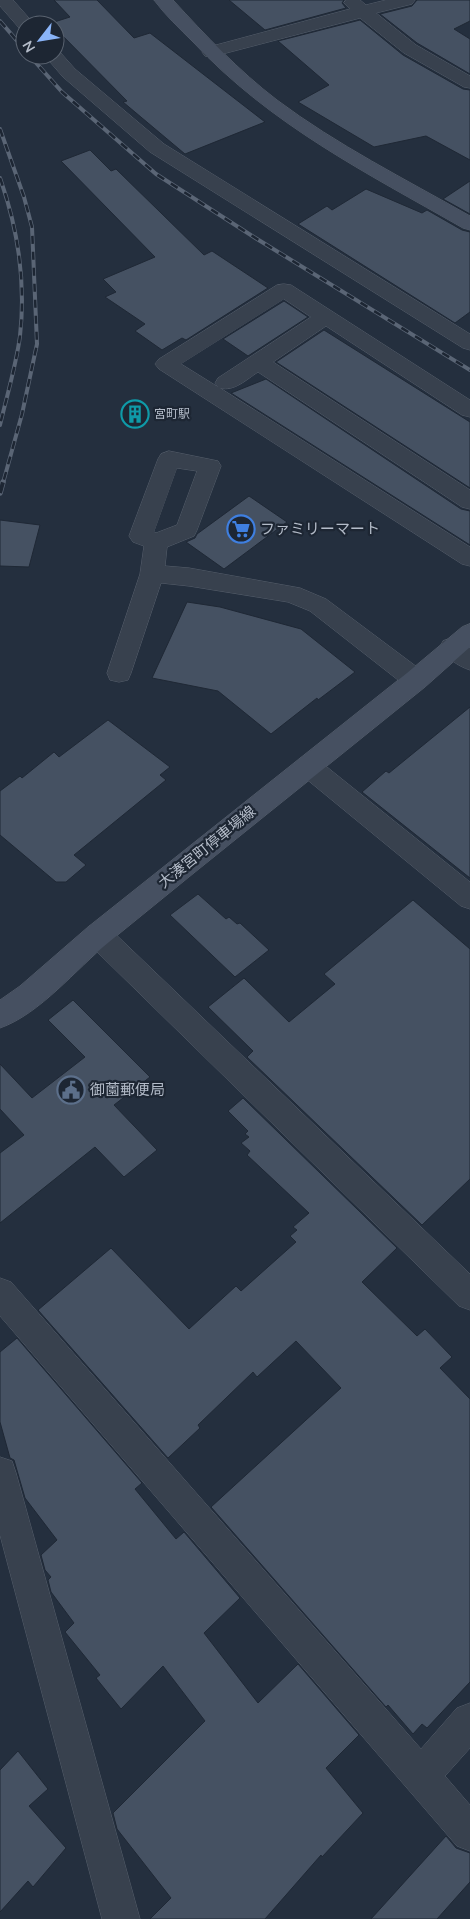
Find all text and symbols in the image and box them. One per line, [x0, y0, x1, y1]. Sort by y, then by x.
north arrow [15, 15, 65, 65]
text: N [18, 37, 40, 56]
building icon: 宮町駅 [120, 399, 150, 429]
place label: 宮町駅 [154, 406, 190, 422]
supermarket icon: ファミリーマート [226, 514, 256, 544]
place label: ファミリーマート [260, 519, 380, 539]
street label: 大湊宮町停車場線 [154, 801, 260, 893]
public building icon: 御薗郵便局 [56, 1075, 86, 1105]
place label: 御薗郵便局 [90, 1080, 165, 1100]

